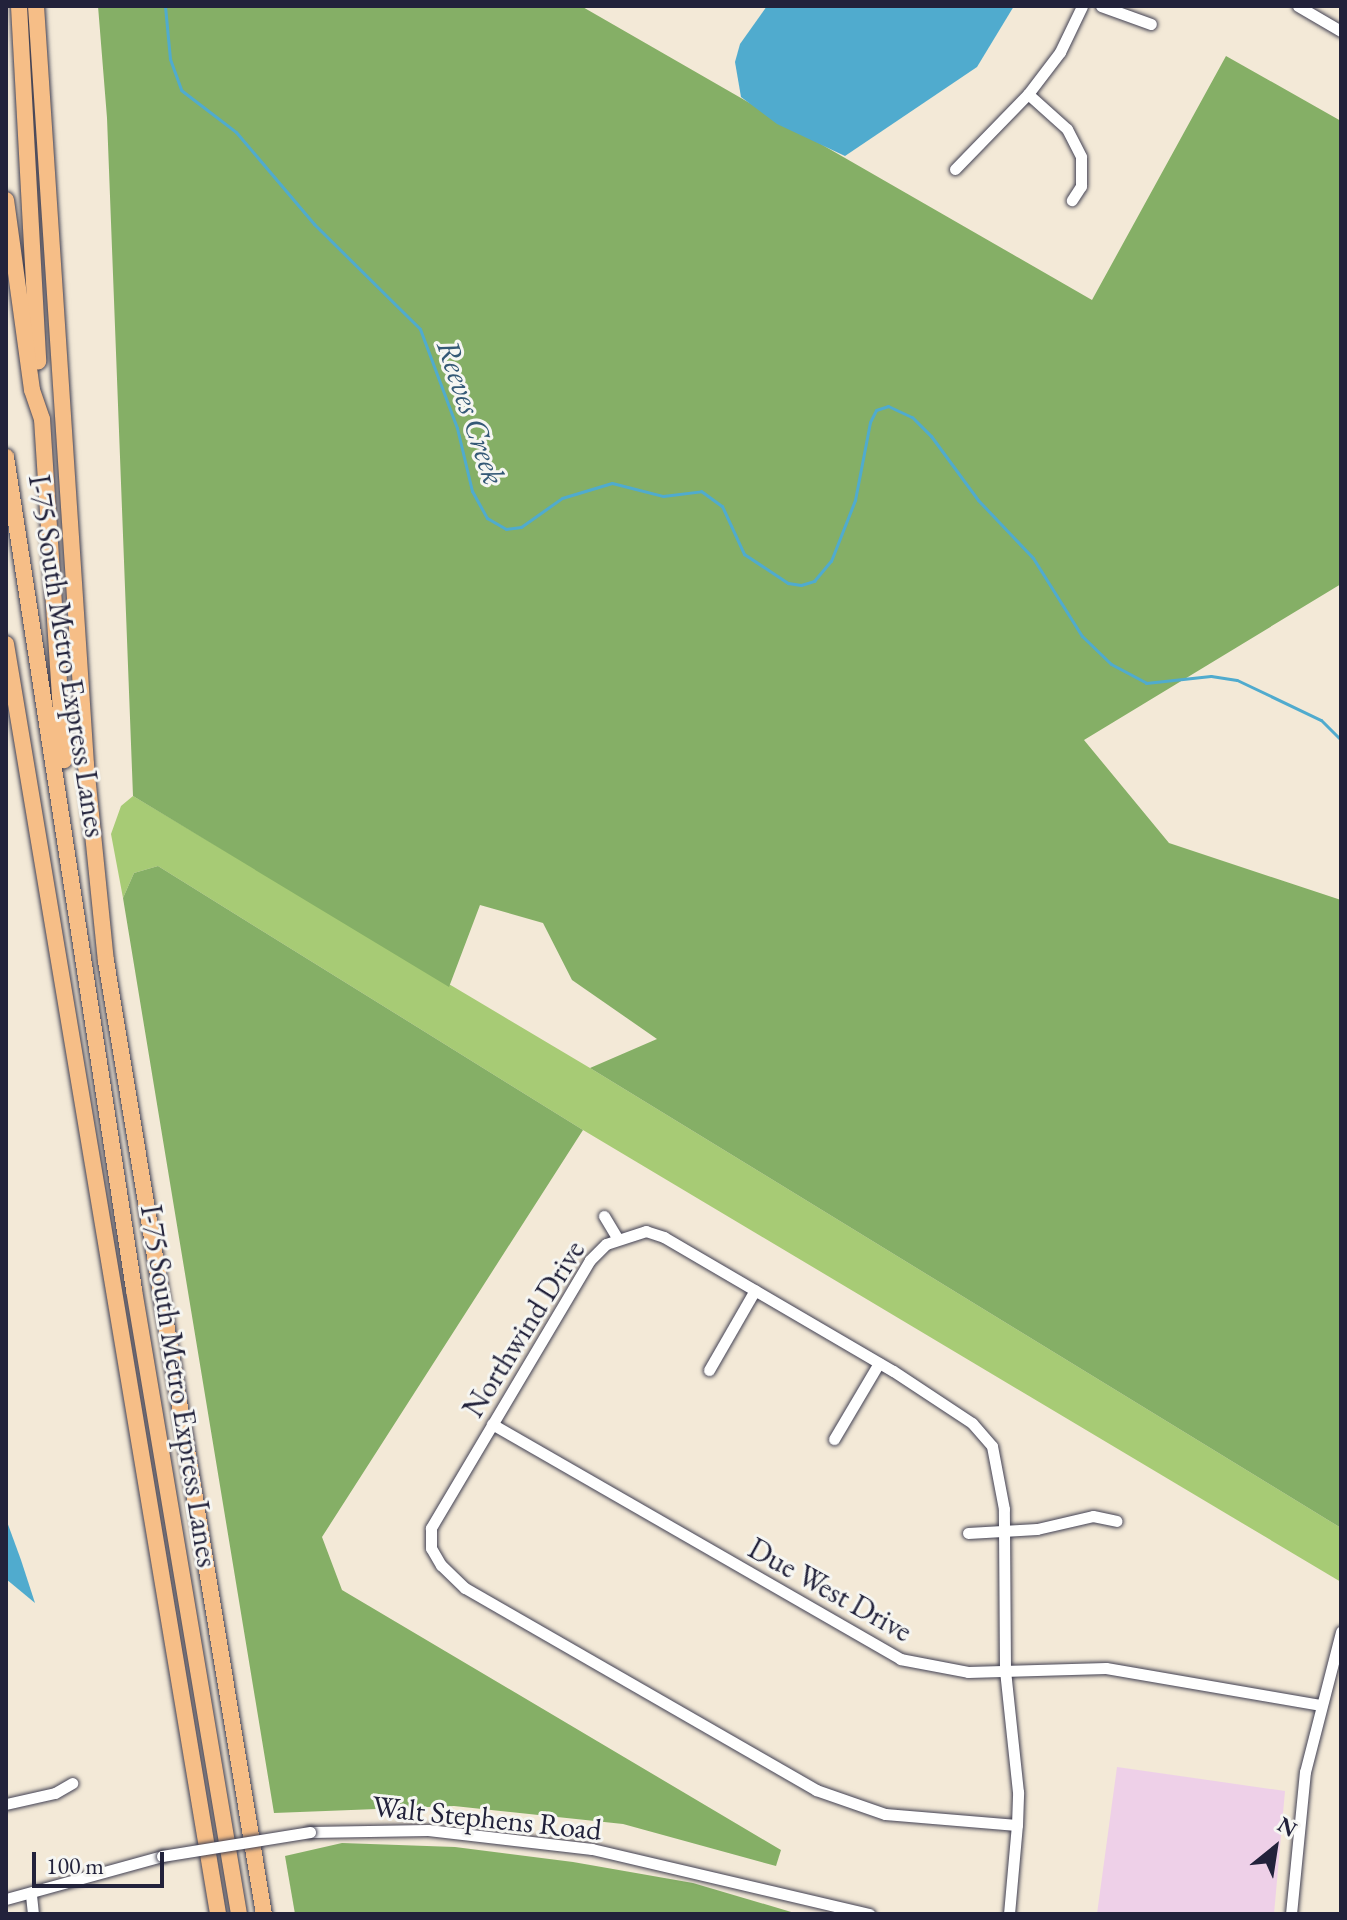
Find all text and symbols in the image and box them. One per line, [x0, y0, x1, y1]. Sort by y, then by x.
water label: Reeves Creek [428, 334, 514, 490]
street label: I-75 South Metro Express Lanes [21, 472, 113, 840]
street label: I-75 South Metro Express Lanes [133, 1202, 225, 1570]
street label: Northwind Drive [455, 1234, 593, 1424]
street label: Due West Drive [742, 1530, 918, 1650]
street label: Walt Stephens Road [370, 1788, 604, 1848]
north arrow [1235, 1808, 1315, 1888]
text: N [1272, 1810, 1302, 1844]
scale bar [36, 1836, 168, 1886]
text: 100 m [46, 1850, 104, 1881]

